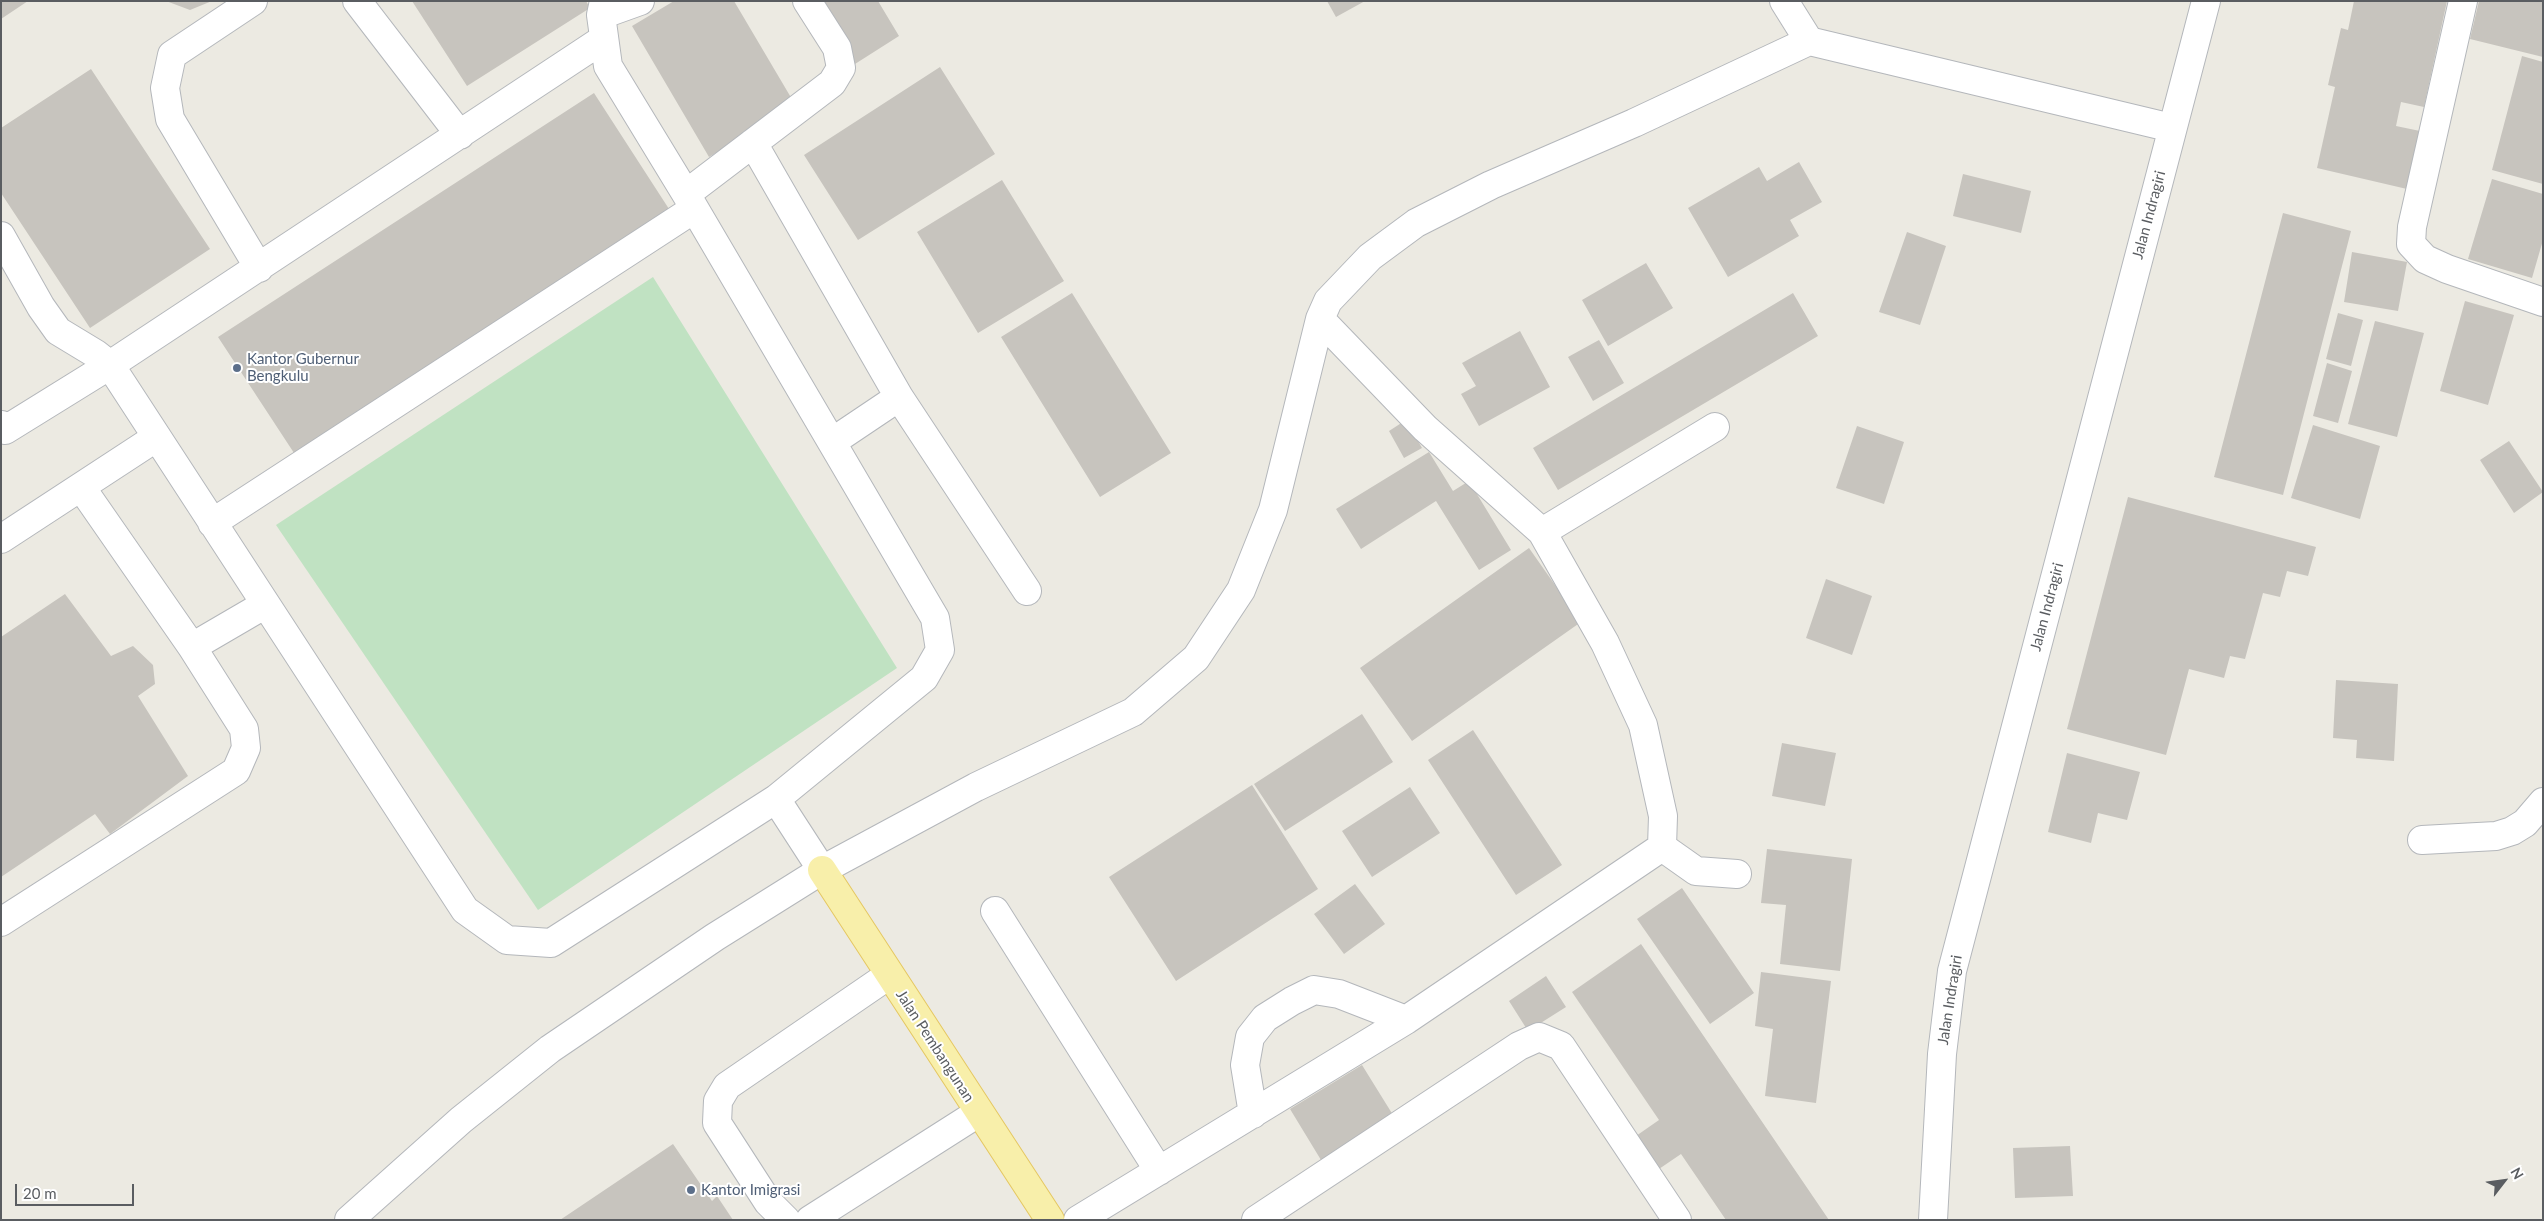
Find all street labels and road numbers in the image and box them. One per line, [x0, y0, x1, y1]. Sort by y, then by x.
street label: Jalan Indragiri [2129, 169, 2169, 261]
street label: Jalan Indragiri [2027, 561, 2067, 653]
street label: Jalan Indragiri [1934, 954, 1966, 1046]
street label: Jalan Pembangunan [892, 987, 978, 1105]

